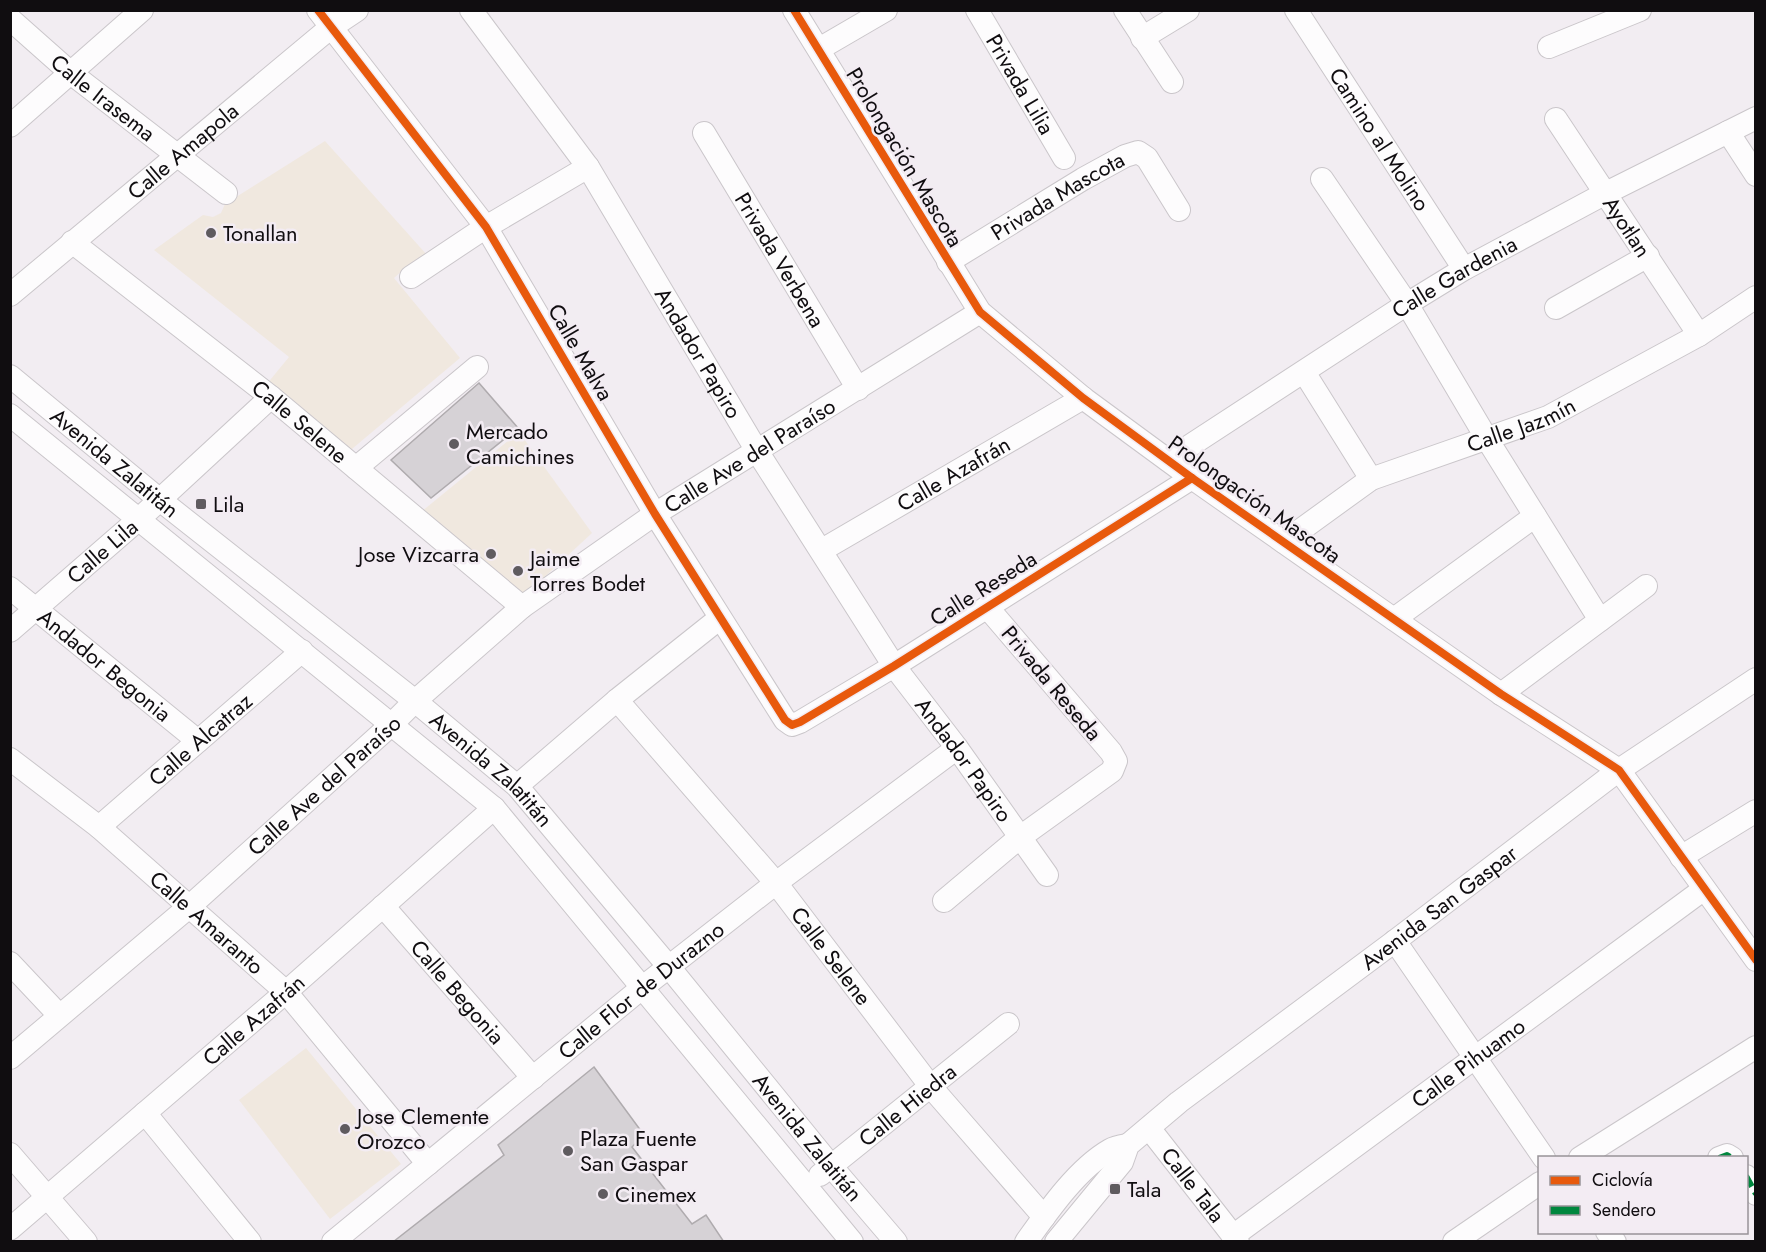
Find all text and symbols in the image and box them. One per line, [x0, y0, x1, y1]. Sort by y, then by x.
street label: Privada Lilia [978, 28, 1063, 141]
street label: Calle Irasema [44, 46, 162, 149]
street label: Prolongación Mascota [839, 61, 971, 253]
street label: Camino al Molino [1321, 61, 1438, 217]
street label: Calle Amapola [120, 95, 245, 207]
street label: Privada Mascota [984, 143, 1130, 248]
street label: Privada Verbena [727, 186, 833, 333]
street label: Ayotlan [1595, 190, 1659, 263]
place label: Tonallan [223, 217, 297, 249]
marker: Tonallan [204, 226, 218, 240]
street label: Calle Gardenia [1385, 227, 1523, 326]
street label: Andador Papiro [647, 281, 750, 424]
street label: Calle Malva [540, 297, 622, 407]
street label: Calle Selene [245, 372, 355, 471]
street label: Calle Jazmín [1462, 389, 1581, 460]
street label: Calle Ave del Paraíso [657, 390, 842, 521]
street label: Avenida Zalatitán [44, 400, 186, 525]
place label: Mercado Camichines [466, 415, 574, 472]
street label: Prolongación Mascota [1162, 427, 1348, 571]
street label: Calle Azafrán [891, 428, 1016, 519]
marker: Mercado Camichines [447, 437, 461, 451]
place label: Lila [213, 488, 244, 520]
marker: Lila [194, 497, 208, 511]
street label: Calle Lila [60, 511, 145, 591]
place label: Jose Vizcarra [355, 538, 479, 570]
place label: Jaime Torres Bodet [527, 542, 646, 599]
street label: Calle Reseda [923, 542, 1043, 634]
marker: Jose Vizcarra [484, 547, 498, 561]
marker: Jaime Torres Bodet [511, 564, 525, 578]
street label: Andador Begonia [31, 601, 178, 729]
street label: Privada Reseda [994, 618, 1110, 748]
street label: Calle Alcatraz [141, 685, 259, 793]
street label: Andador Papiro [908, 690, 1020, 828]
street label: Avenida Zalatitán [423, 704, 561, 834]
street label: Calle Ave del Paraíso [240, 708, 408, 863]
street label: Avenida San Gaspar [1354, 837, 1524, 977]
street label: Calle Amaranto [143, 863, 271, 982]
street label: Calle Selene [783, 900, 879, 1012]
street label: Calle Flor de Durazno [551, 913, 731, 1067]
street label: Calle Begonia [403, 932, 513, 1051]
street label: Calle Azafrán [195, 967, 312, 1073]
street label: Calle Pihuamo [1404, 1010, 1532, 1116]
street label: Calle Hiedra [852, 1056, 963, 1154]
street label: Avenida Zalatitán [745, 1066, 870, 1208]
place label: Jose Clemente Orozco [354, 1100, 489, 1157]
marker: Jose Clemente Orozco [338, 1122, 352, 1136]
place label: Plaza Fuente San Gaspar [580, 1122, 697, 1179]
street label: Calle Tala [1154, 1140, 1233, 1229]
marker: Plaza Fuente San Gaspar [561, 1144, 575, 1158]
legend [1538, 1156, 1748, 1234]
text: Ciclovía [1592, 1167, 1653, 1193]
place label: Tala [1127, 1173, 1161, 1205]
place label: Cinemex [615, 1178, 697, 1210]
marker: Tala [1108, 1182, 1122, 1196]
marker: Cinemex [596, 1187, 610, 1201]
text: Sendero [1592, 1197, 1656, 1223]

